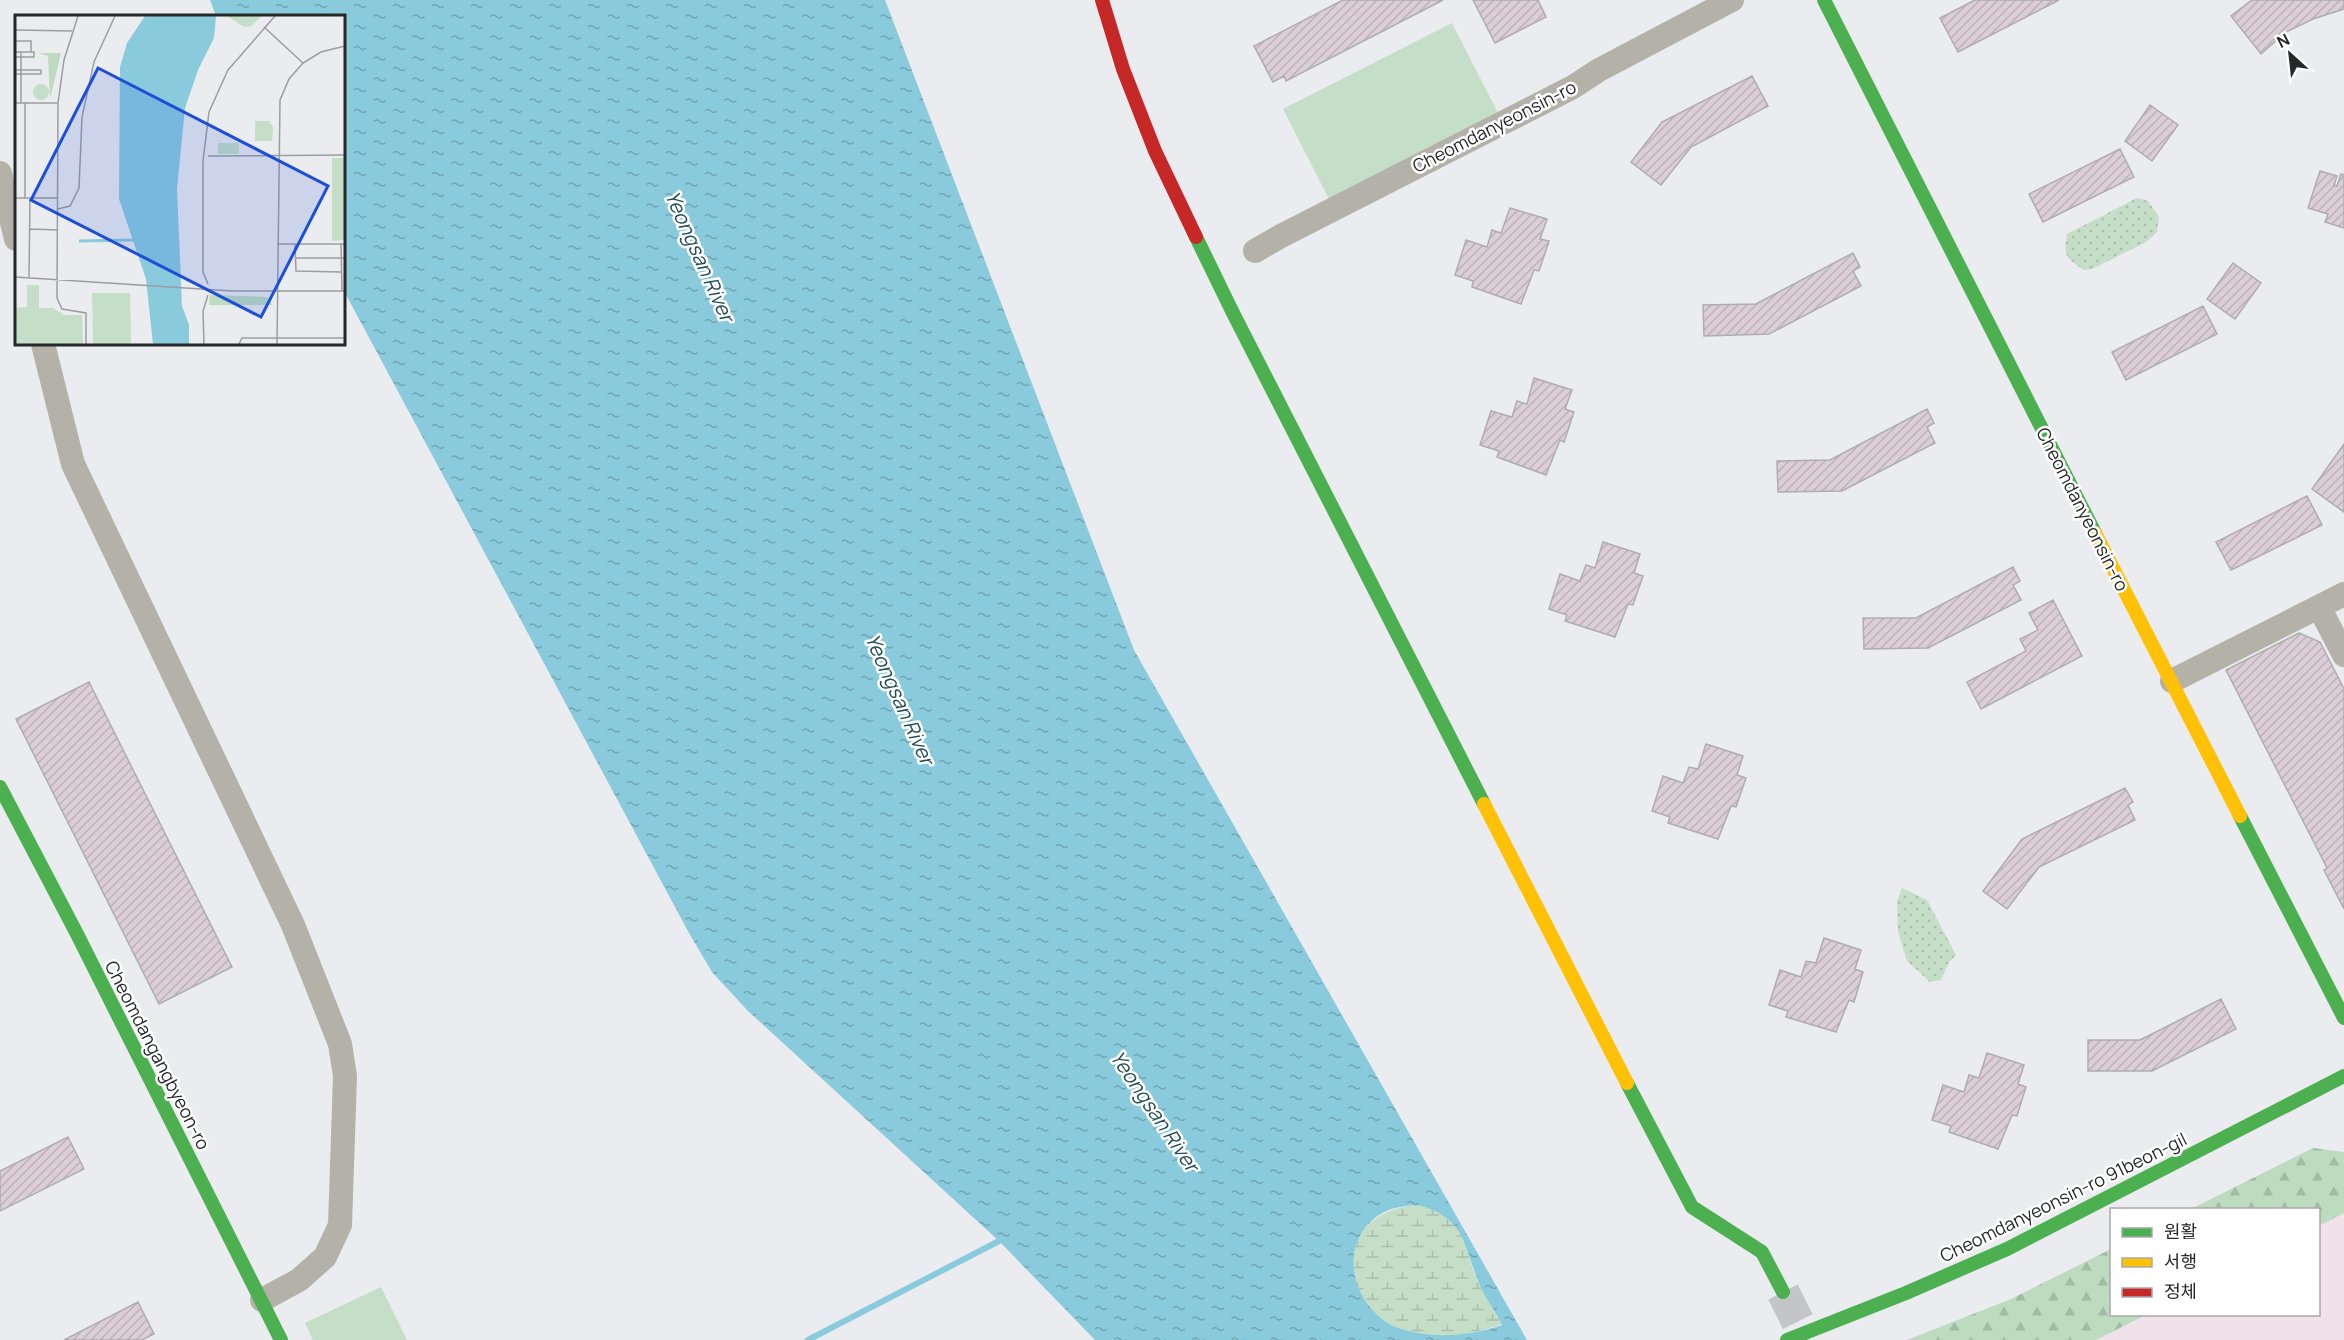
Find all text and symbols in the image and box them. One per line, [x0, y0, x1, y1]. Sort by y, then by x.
inset map [15, 15, 345, 345]
north arrow [2260, 24, 2320, 84]
text: N [2273, 28, 2293, 53]
street label: Cheomdanyeonsin-ro [1408, 74, 1580, 178]
water label: Yeongsan River [659, 186, 742, 328]
street label: Cheomdanyeonsin-ro [2031, 423, 2135, 595]
water label: Yeongsan River [859, 629, 942, 771]
street label: Cheomdangangbyeon-ro [100, 956, 216, 1154]
water label: Yeongsan River [1105, 1045, 1207, 1179]
street label: Cheomdanyeonsin-ro 91beon-gil [1936, 1127, 2190, 1267]
legend [2110, 1208, 2320, 1316]
text: 원활 [2164, 1219, 2197, 1243]
text: 서행 [2164, 1249, 2197, 1273]
text: 정체 [2164, 1279, 2197, 1303]

